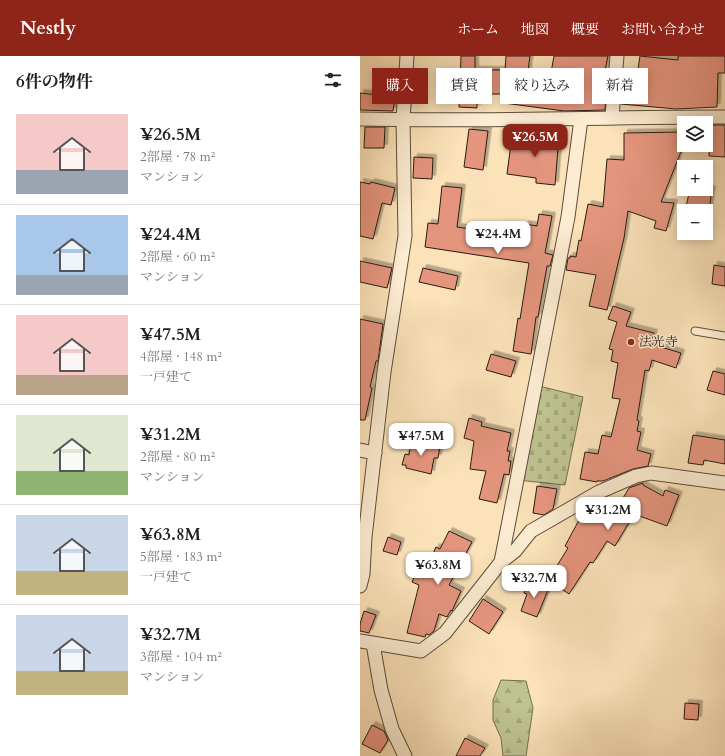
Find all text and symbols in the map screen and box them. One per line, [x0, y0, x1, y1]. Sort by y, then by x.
text: Nestly [20, 15, 76, 41]
text: ホーム [457, 20, 499, 39]
text: 地図 [521, 20, 549, 39]
text: 概要 [571, 20, 599, 39]
text: お問い合わせ [621, 20, 705, 39]
chip: 購入 [372, 68, 428, 104]
chip: 賃貸 [436, 68, 492, 104]
chip: 絞り込み [500, 68, 584, 104]
chip: 新着 [592, 68, 648, 104]
icon: filters [322, 69, 344, 91]
text: 6件の物件 [16, 70, 93, 93]
map controls [677, 116, 713, 240]
button: layers [677, 116, 713, 152]
text: ¥26.5M [140, 123, 201, 146]
pin: ¥26.5M [502, 124, 568, 158]
text: ¥26.5M [512, 128, 558, 146]
icon: home [48, 130, 96, 178]
text: 2部屋 · 78 m² [140, 148, 215, 166]
button: + [677, 160, 713, 196]
text: マンション [140, 168, 204, 186]
button: − [677, 204, 713, 240]
pin: ¥24.4M [465, 221, 531, 255]
text: ¥24.4M [140, 223, 201, 246]
text: ¥24.4M [475, 225, 521, 243]
icon: home [48, 231, 96, 279]
text: 2部屋 · 60 m² [140, 248, 215, 266]
text: マンション [140, 268, 204, 286]
text: ¥47.5M [140, 323, 201, 346]
icon: home [48, 331, 96, 379]
place label: 法光寺 [639, 333, 678, 351]
marker: 法光寺 [626, 337, 636, 347]
text: 4部屋 · 148 m² [140, 348, 222, 366]
text: 一戸建て [140, 368, 192, 386]
text: ¥31.2M [140, 423, 201, 446]
pin: ¥47.5M [388, 423, 454, 457]
text: ¥47.5M [398, 427, 444, 445]
icon: home [48, 431, 96, 479]
text: 2部屋 · 80 m² [140, 448, 215, 466]
text: マンション [140, 468, 204, 486]
pin: ¥31.2M [575, 497, 641, 531]
text: ¥31.2M [585, 501, 631, 519]
text: ¥63.8M [140, 523, 201, 546]
icon: home [48, 531, 96, 579]
text: 5部屋 · 183 m² [140, 548, 222, 566]
pin: ¥63.8M [405, 552, 471, 586]
text: ¥63.8M [415, 556, 461, 574]
pin: ¥32.7M [501, 565, 567, 599]
text: 一戸建て [140, 568, 192, 586]
text: ¥32.7M [511, 569, 557, 587]
text: ¥32.7M [140, 623, 201, 646]
icon: home [48, 631, 96, 679]
text: 3部屋 · 104 m² [140, 648, 222, 666]
text: マンション [140, 668, 204, 686]

